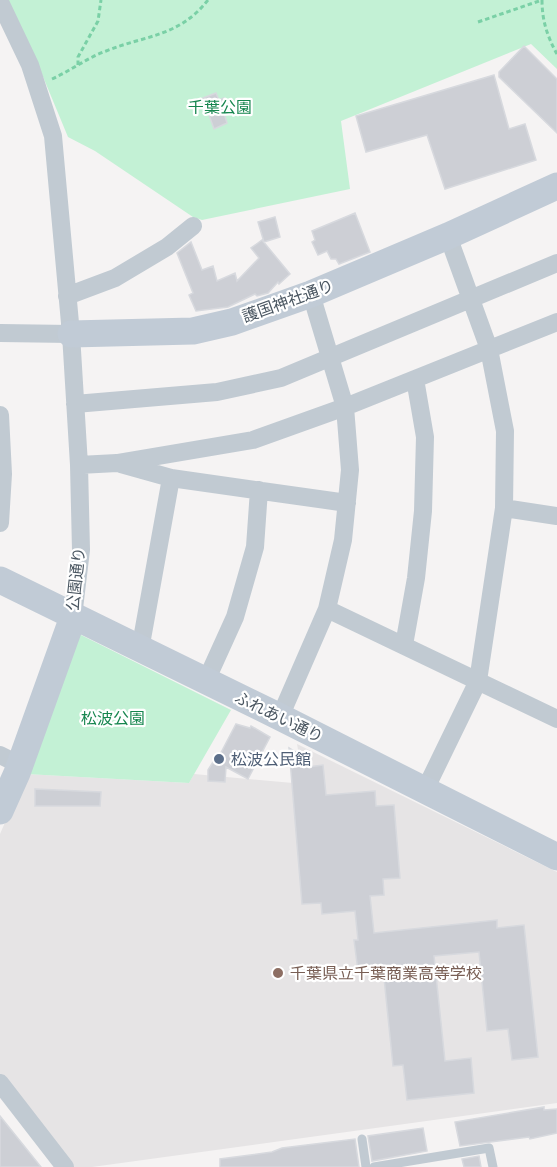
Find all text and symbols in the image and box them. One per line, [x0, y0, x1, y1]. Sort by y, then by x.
park label: 千葉公園 [188, 98, 252, 117]
street label: 護国神社通り [240, 276, 336, 326]
street label: 公園通り [63, 546, 89, 612]
street label: ふれあい通り [232, 687, 326, 747]
park label: 松波公園 [81, 709, 145, 728]
place label: 松波公民館 [231, 750, 311, 769]
marker: 松波公民館 [212, 752, 226, 766]
place label: 千葉県立千葉商業高等学校 [290, 964, 482, 983]
marker: 千葉県立千葉商業高等学校 [271, 966, 285, 980]

